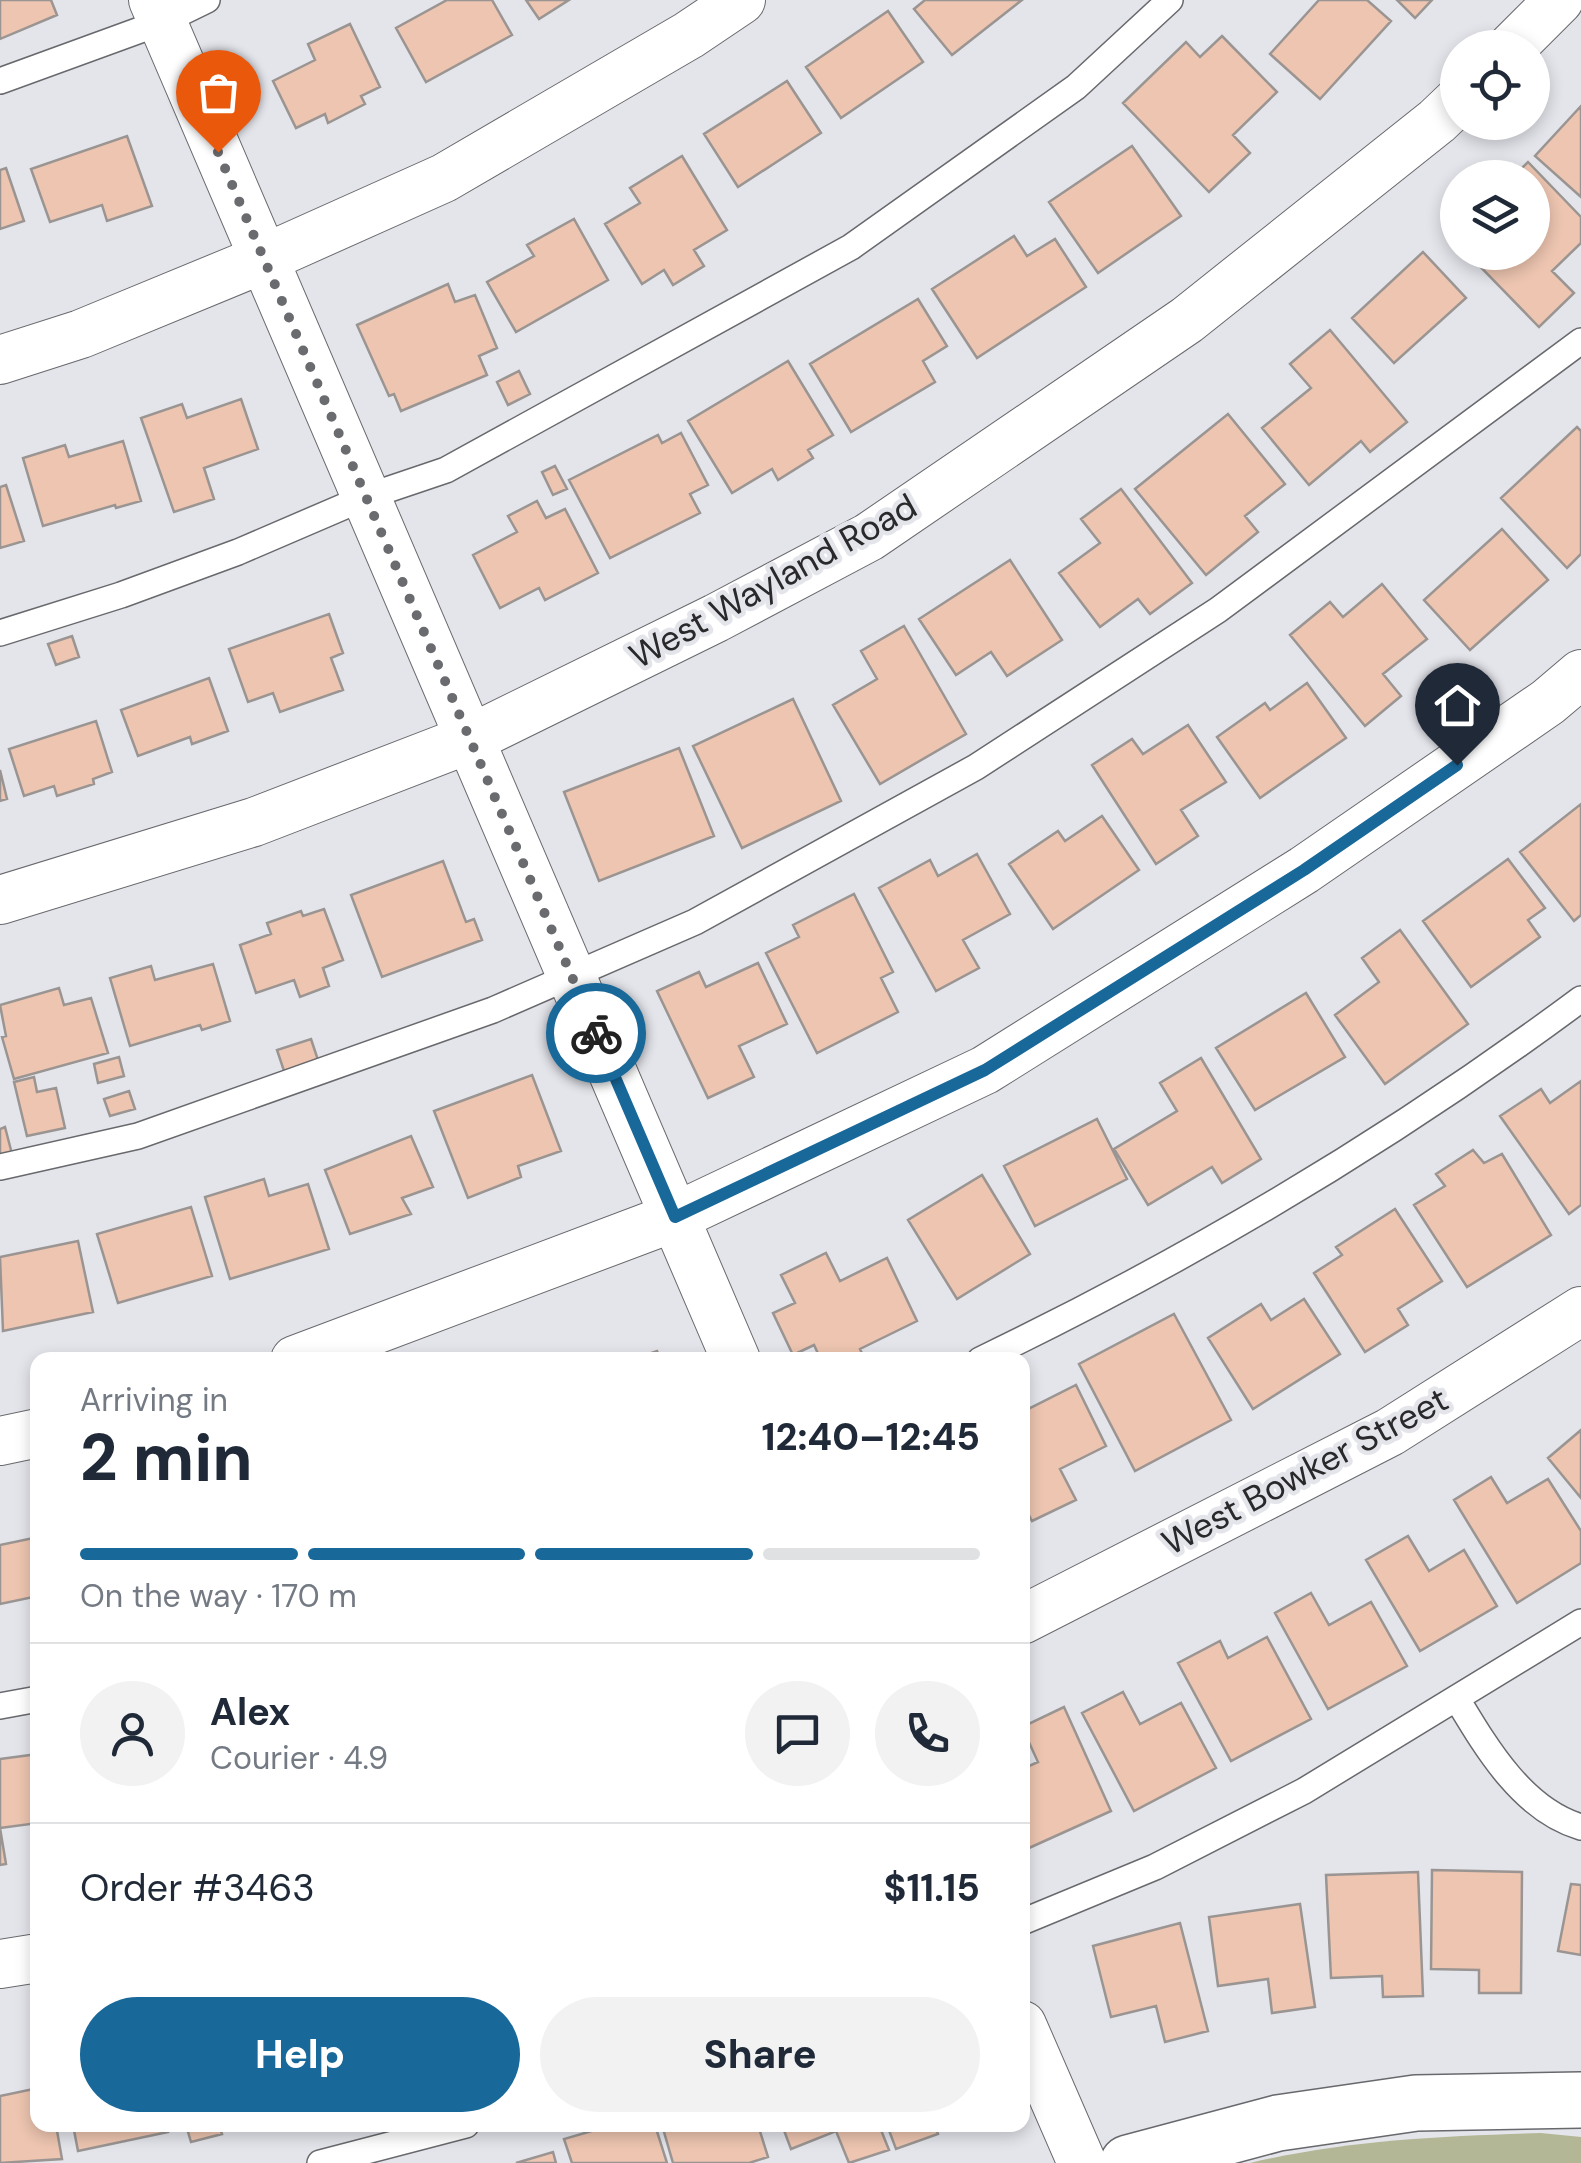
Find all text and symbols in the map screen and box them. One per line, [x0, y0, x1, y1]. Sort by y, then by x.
map controls [1440, 30, 1550, 270]
button: locate [1440, 30, 1550, 140]
pin [176, 50, 261, 153]
icon: bag [191, 65, 246, 120]
button: layers [1440, 160, 1550, 270]
street label: West Wayland Road [621, 483, 925, 679]
pin [1415, 663, 1500, 766]
icon: home [1430, 678, 1485, 733]
courier [546, 983, 646, 1083]
icon: bike [569, 1006, 624, 1061]
street label: West Bowker Street [1154, 1376, 1456, 1566]
text: Arriving in [80, 1379, 228, 1421]
text: 12:40–12:45 [761, 1412, 980, 1462]
text: 2 min [80, 1416, 253, 1500]
text: On the way · 170 m [80, 1575, 357, 1617]
button: person [80, 1681, 185, 1786]
button: chat [745, 1681, 850, 1786]
button: phone [875, 1681, 980, 1786]
text: Alex [210, 1687, 290, 1737]
text: Courier · 4.9 [210, 1737, 388, 1779]
text: Order #3463 [80, 1863, 315, 1913]
text: $11.15 [884, 1863, 980, 1913]
button: Help [80, 1997, 520, 2112]
button: Share [540, 1997, 980, 2112]

